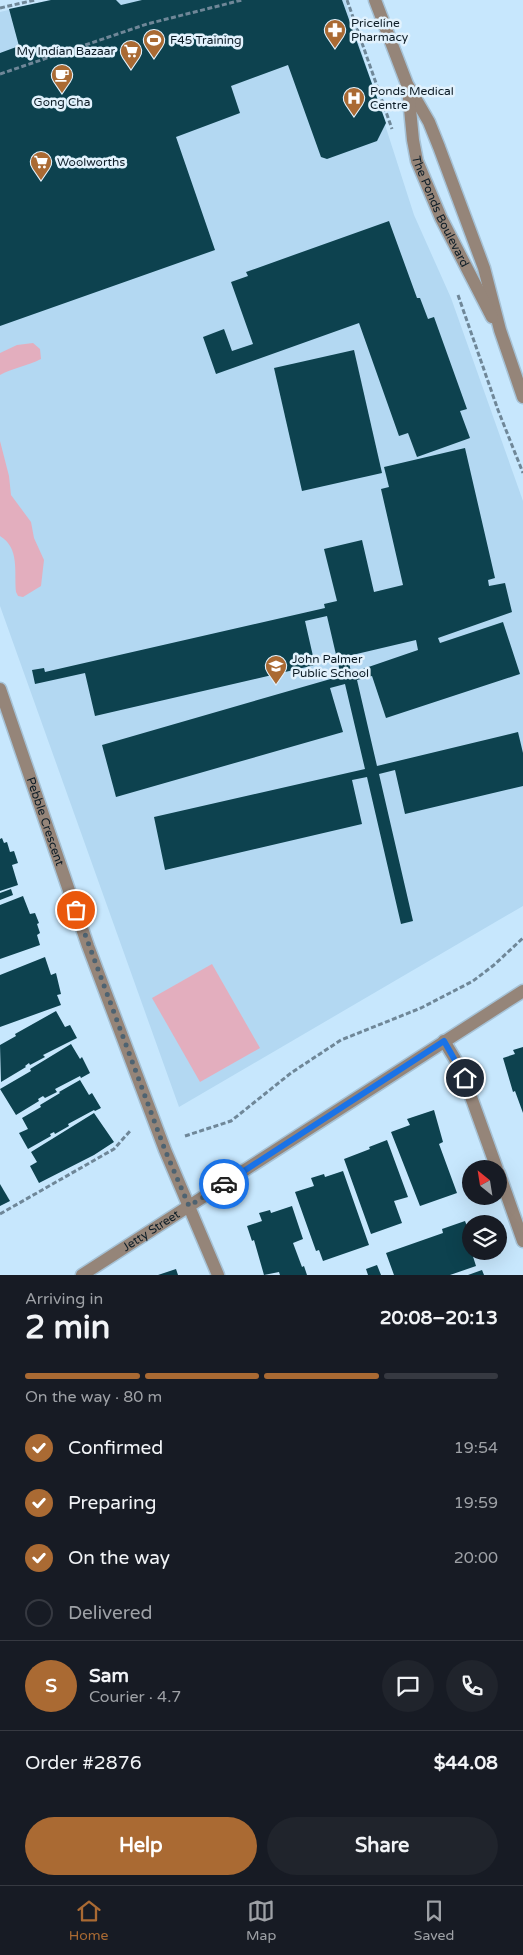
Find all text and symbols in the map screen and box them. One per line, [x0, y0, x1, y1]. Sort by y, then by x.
place label: Priceline Pharmacy [351, 16, 409, 44]
pharmacy icon: Priceline Pharmacy [323, 18, 347, 49]
sports icon: F45 Training [142, 28, 166, 59]
place label: F45 Training [170, 33, 242, 47]
supermarket icon: My Indian Bazaar [119, 39, 143, 70]
place label: My Indian Bazaar [16, 44, 115, 58]
cafe icon: Gong Cha [50, 63, 74, 94]
place label: Ponds Medical Centre [370, 84, 454, 112]
hospital icon: Ponds Medical Centre [342, 86, 366, 117]
place label: Gong Cha [34, 95, 90, 109]
supermarket icon: Woolworths [29, 150, 53, 181]
place label: Woolworths [57, 155, 125, 169]
street label: The Ponds Boulevard [409, 155, 472, 269]
place label: John Palmer Public School [292, 652, 369, 680]
school or university icon: John Palmer Public School [264, 654, 288, 685]
street label: Pebble Crescent [24, 775, 67, 868]
pin [55, 889, 97, 931]
icon: bag [62, 896, 90, 924]
pin [444, 1057, 486, 1099]
icon: home [451, 1064, 479, 1092]
courier [199, 1159, 249, 1209]
north arrow [462, 1160, 508, 1205]
map controls [462, 1160, 507, 1260]
icon: car [210, 1170, 238, 1198]
street label: Jetty Street [120, 1207, 183, 1254]
button: layers [462, 1215, 507, 1260]
text: Arriving in [25, 1289, 103, 1309]
text: 20:08–20:13 [380, 1307, 498, 1329]
text: 2 min [25, 1309, 110, 1347]
text: On the way · 80 m [25, 1387, 162, 1407]
icon: check [25, 1434, 53, 1462]
text: Confirmed [68, 1437, 163, 1459]
text: 19:54 [454, 1438, 498, 1458]
icon: check [25, 1489, 53, 1517]
text: Preparing [68, 1492, 157, 1514]
text: 19:59 [454, 1493, 498, 1513]
icon: check [25, 1544, 53, 1572]
text: On the way [68, 1547, 170, 1569]
text: 20:00 [454, 1548, 498, 1568]
text: Delivered [68, 1602, 153, 1624]
button: chat [382, 1660, 434, 1712]
button: phone [446, 1660, 498, 1712]
text: Sam [89, 1665, 129, 1687]
text: S [45, 1675, 57, 1697]
text: Courier · 4.7 [89, 1687, 181, 1707]
text: Order #2876 [25, 1752, 142, 1774]
text: $44.08 [434, 1752, 498, 1774]
button: Help [25, 1817, 257, 1875]
button: Share [267, 1817, 498, 1875]
tab: Home [69, 1897, 108, 1944]
tab: Map [246, 1897, 276, 1944]
tab: Saved [414, 1897, 454, 1944]

